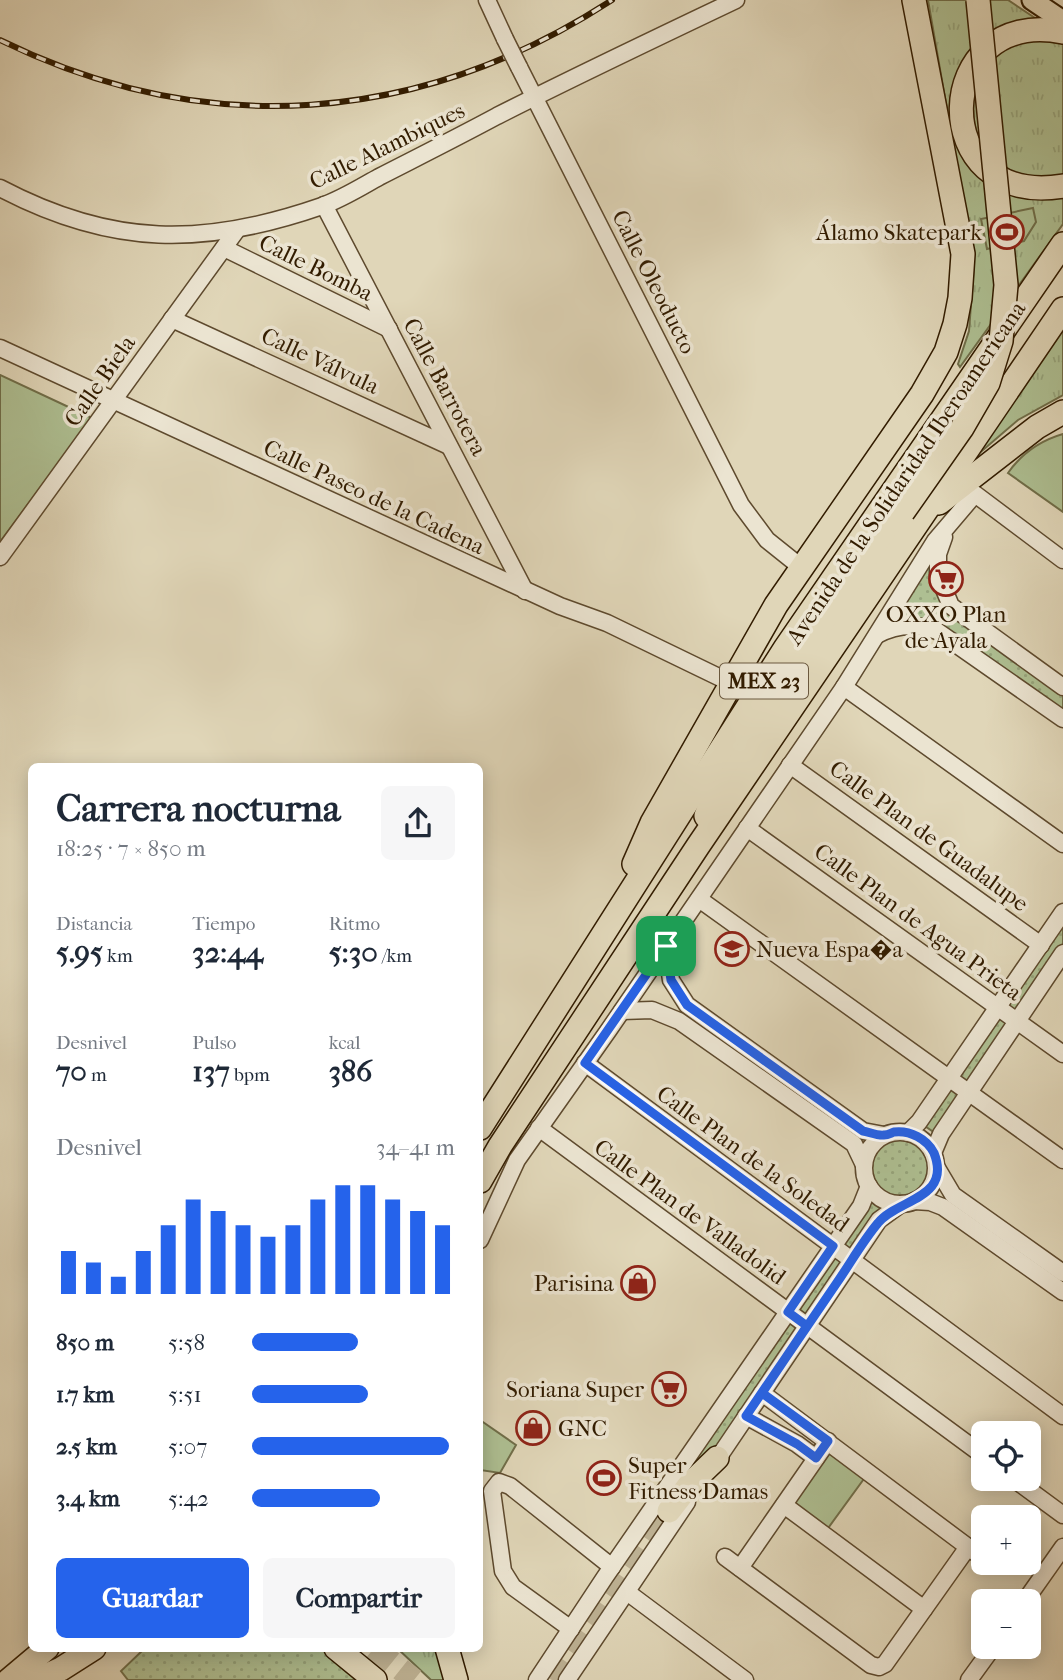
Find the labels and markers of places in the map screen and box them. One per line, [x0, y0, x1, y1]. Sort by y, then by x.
sports icon: Álamo Skatepark [988, 213, 1026, 251]
place label: Álamo Skatepark [815, 219, 983, 246]
supermarket icon: OXXO Plan de Ayala [927, 560, 965, 598]
place label: OXXO Plan de Ayala [886, 601, 1007, 654]
pin [636, 916, 696, 976]
school or university icon: Nueva Espa�a [713, 930, 751, 968]
place label: Nueva Espa�a [756, 936, 904, 963]
shop icon: Parisina [619, 1264, 657, 1302]
place label: Parisina [534, 1270, 614, 1297]
supermarket icon: Soriana Super [650, 1370, 688, 1408]
place label: Soriana Super [506, 1376, 644, 1403]
shop icon: GNC [514, 1409, 552, 1447]
place label: GNC [558, 1415, 607, 1442]
place label: Super Fitness Damas [628, 1452, 768, 1505]
sports icon: Super Fitness Damas [585, 1459, 623, 1497]

